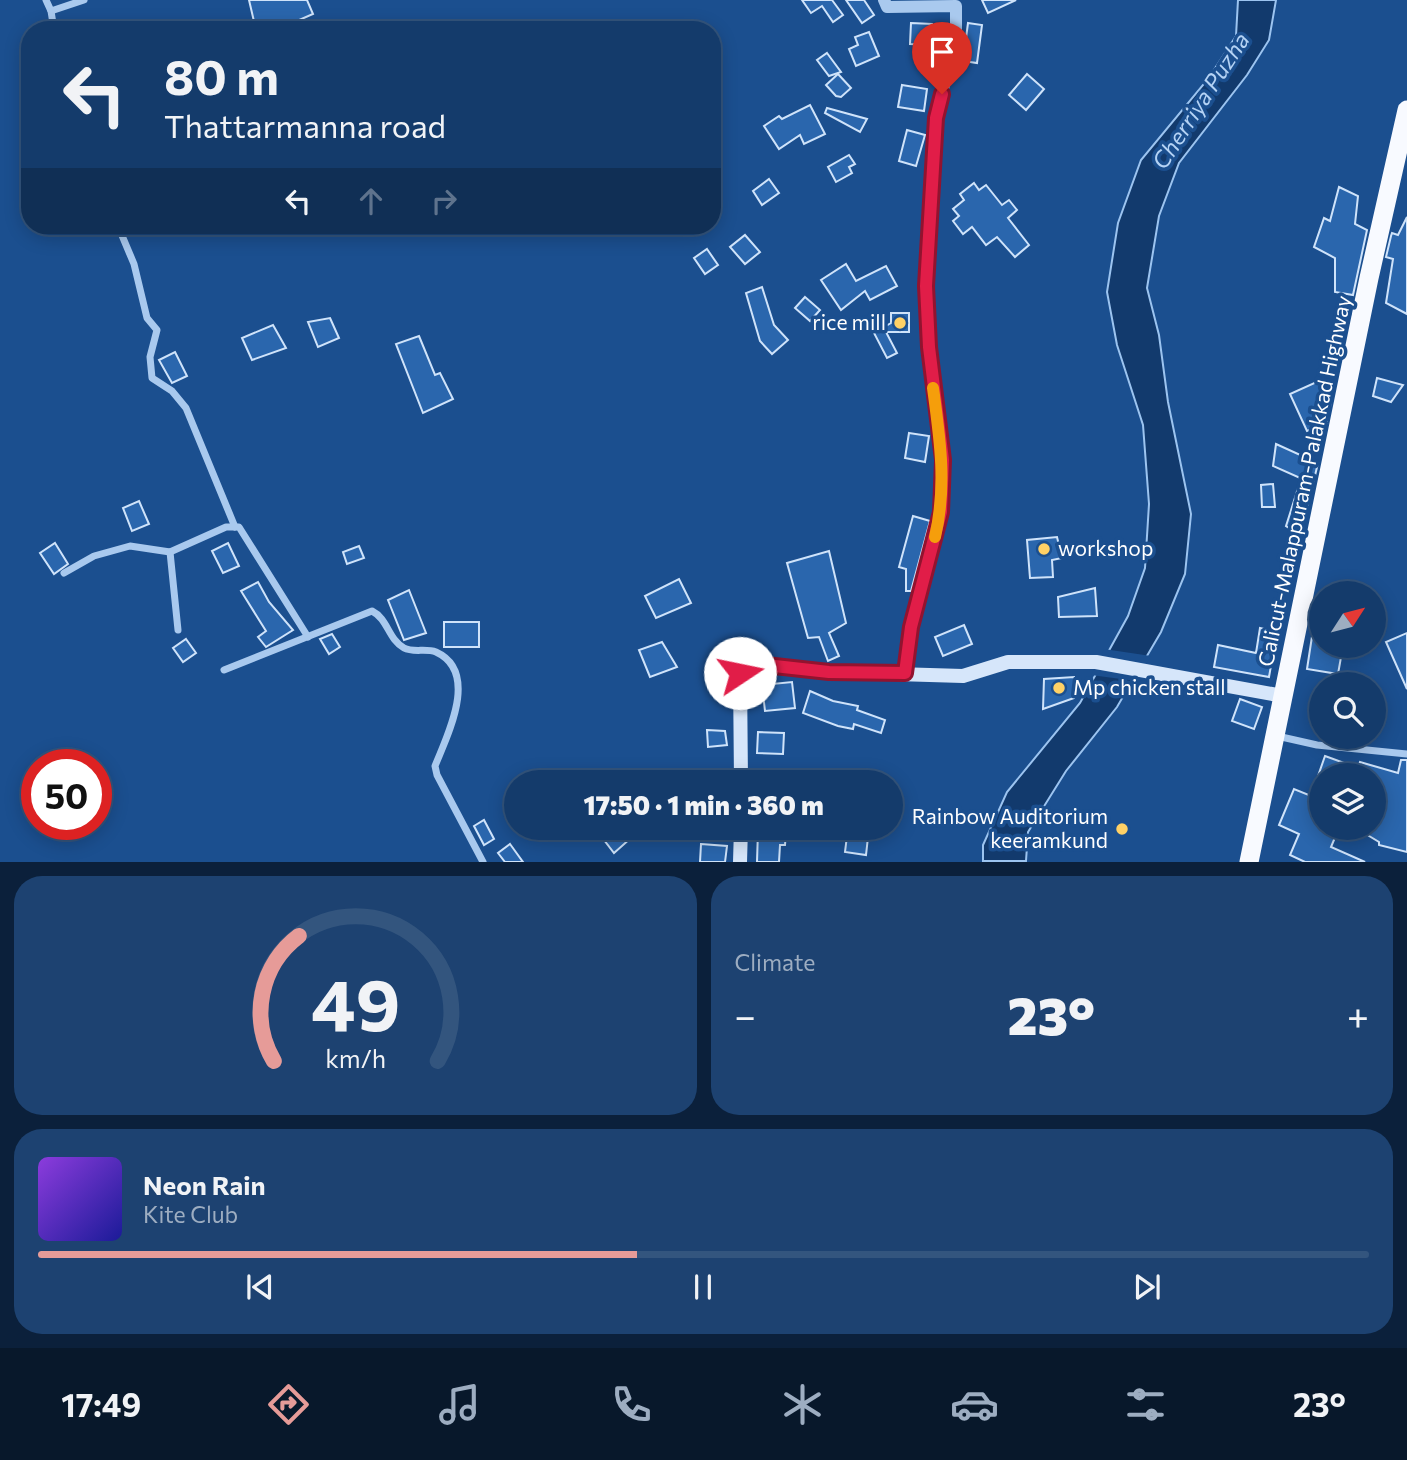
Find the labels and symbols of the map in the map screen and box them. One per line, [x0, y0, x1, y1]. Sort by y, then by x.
pin [912, 22, 972, 94]
water label: Cherriya Puzha [1146, 27, 1255, 174]
street label: Calicut-Malappuram-Palakkad Highway [1252, 293, 1355, 668]
place label: rice mill [812, 309, 886, 334]
marker: rice mill [892, 315, 908, 331]
place label: workshop [1058, 535, 1153, 560]
marker: workshop [1036, 541, 1052, 557]
north arrow [1309, 581, 1386, 658]
position arrow [703, 636, 777, 710]
place label: Mp chicken stall [1073, 674, 1226, 699]
marker: Mp chicken stall [1051, 680, 1067, 696]
speed limit sign: 50 [21, 749, 112, 840]
place label: Rainbow Auditorium keeramkund [912, 803, 1108, 852]
marker: Rainbow Auditorium keeramkund [1114, 821, 1130, 837]

